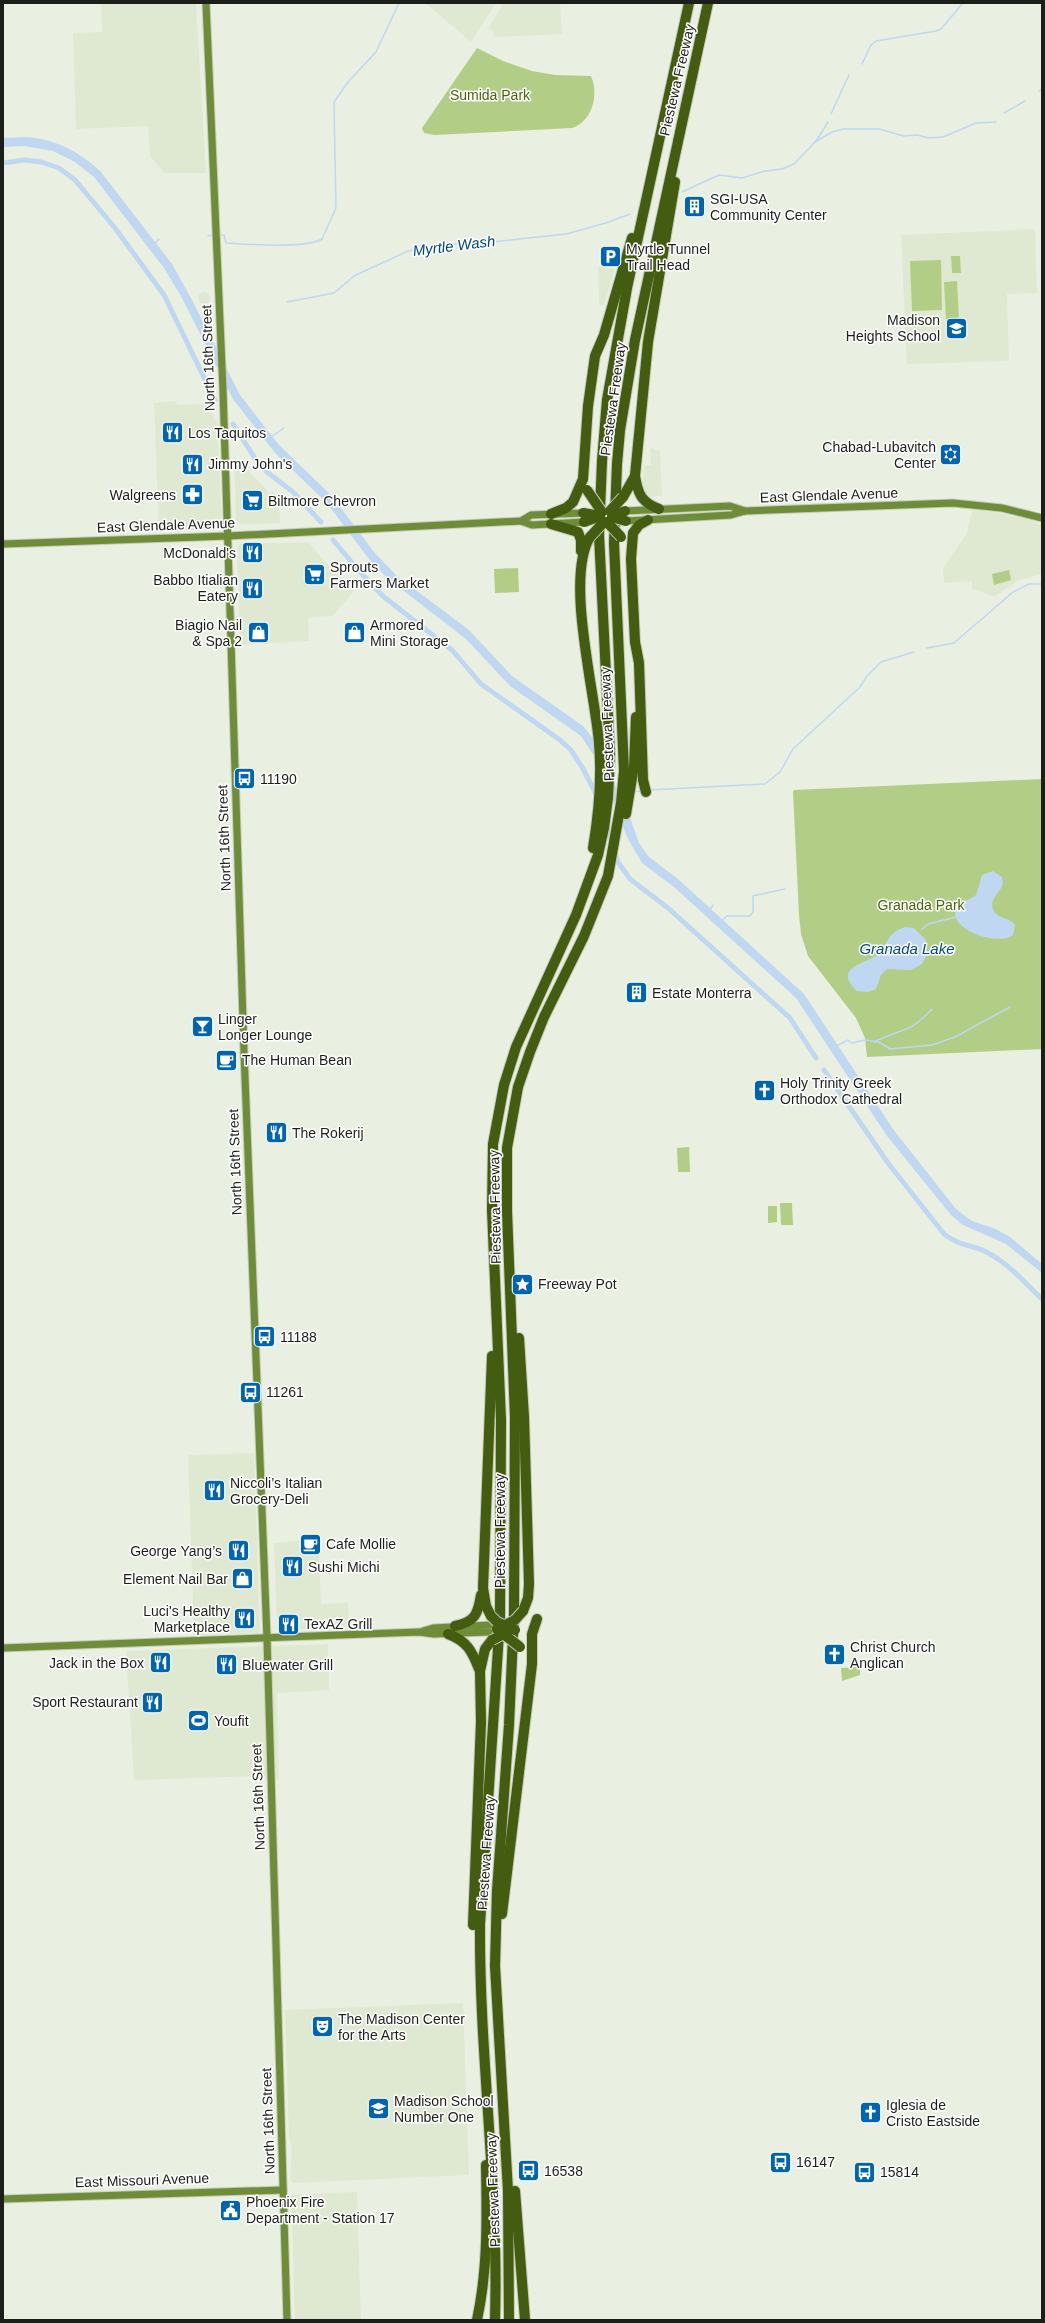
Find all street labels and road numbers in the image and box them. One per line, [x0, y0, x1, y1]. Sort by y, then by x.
street label: Piestewa Freeway [656, 22, 698, 138]
street label: North 16th Street [198, 304, 218, 412]
street label: Piestewa Freeway [597, 341, 629, 457]
street label: East Glendale Avenue [760, 485, 899, 505]
street label: East Glendale Avenue [97, 515, 236, 535]
street label: Piestewa Freeway [597, 667, 617, 781]
street label: North 16th Street [214, 784, 234, 892]
street label: North 16th Street [225, 1108, 245, 1216]
street label: Piestewa Freeway [486, 1150, 504, 1264]
street label: Piestewa Freeway [492, 1474, 508, 1588]
street label: North 16th Street [248, 1743, 268, 1851]
street label: Piestewa Freeway [474, 1795, 498, 1911]
street label: North 16th Street [258, 2067, 278, 2175]
street label: Piestewa Freeway [483, 2133, 503, 2247]
street label: East Missouri Avenue [75, 2170, 210, 2190]

